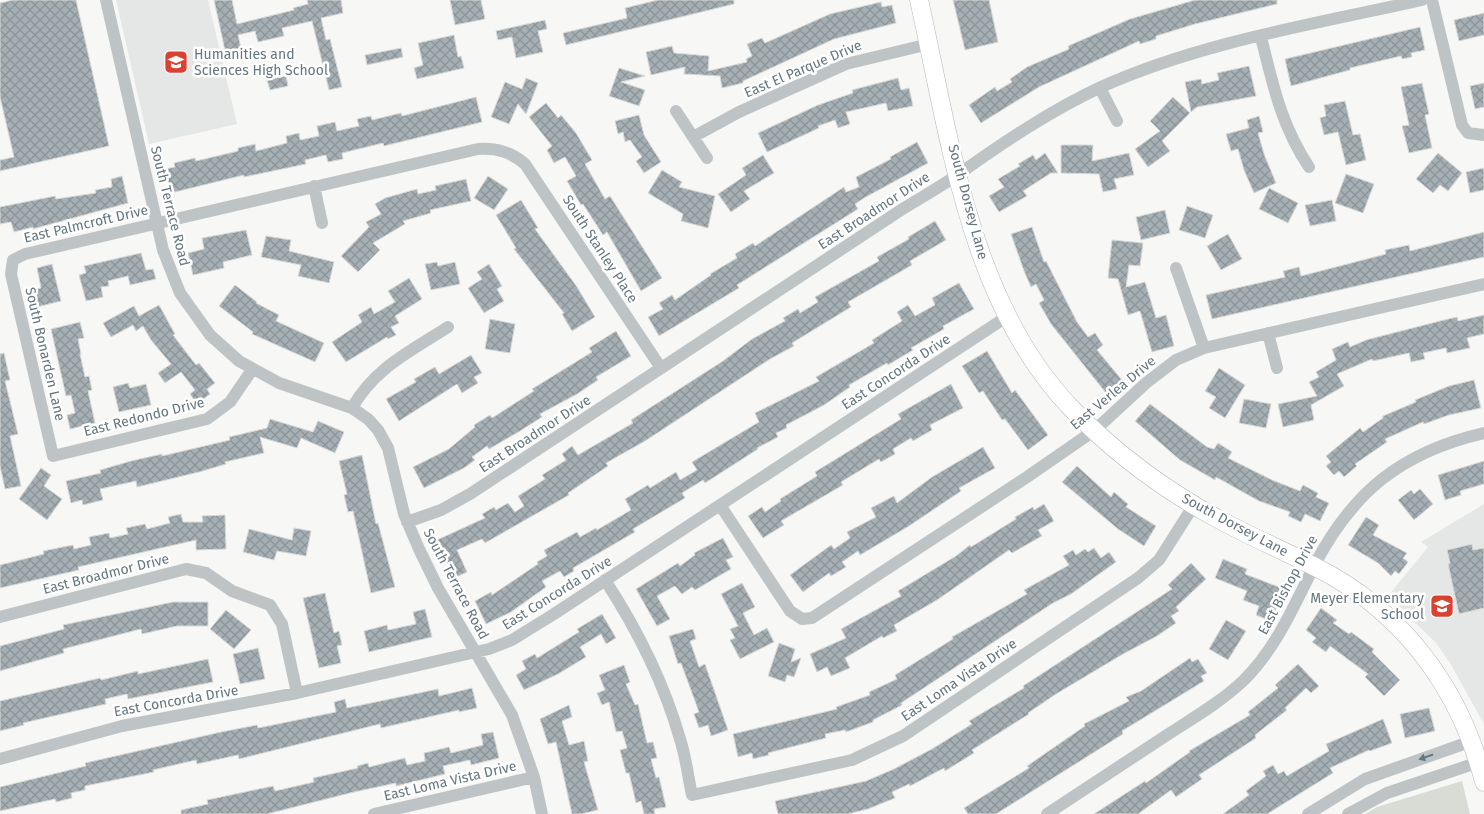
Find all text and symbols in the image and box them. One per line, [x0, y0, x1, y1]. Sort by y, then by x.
street label: East El Parque Drive [742, 37, 864, 101]
place label: Humanities and Sciences High School [194, 46, 328, 79]
school or university icon: Humanities and Sciences High School [163, 49, 189, 75]
street label: South Dorsey Lane [944, 143, 992, 261]
street label: South Terrace Road [147, 144, 193, 268]
street label: East Broadmor Drive [815, 169, 933, 253]
street label: South Stanley Place [559, 192, 641, 306]
street label: East Palmcroft Drive [22, 201, 150, 247]
street label: South Bonarden Lane [21, 286, 69, 422]
street label: East Concorda Drive [838, 331, 954, 413]
street label: East Verlea Drive [1067, 352, 1159, 434]
street label: East Broadmor Drive [476, 392, 594, 476]
street label: East Redondo Drive [82, 394, 206, 440]
street label: South Dorsey Lane [1179, 490, 1291, 560]
street label: South Terrace Road [420, 526, 492, 642]
street label: East Bishop Drive [1255, 532, 1321, 638]
street label: East Broadmor Drive [41, 550, 171, 598]
street label: East Concorda Drive [499, 552, 615, 634]
place label: Meyer Elementary School [1310, 590, 1424, 623]
school or university icon: Meyer Elementary School [1429, 593, 1455, 619]
street label: East Loma Vista Drive [898, 635, 1020, 725]
street label: East Concorda Drive [112, 682, 240, 720]
one-way arrow [1418, 753, 1433, 761]
street label: East Loma Vista Drive [382, 757, 518, 805]

